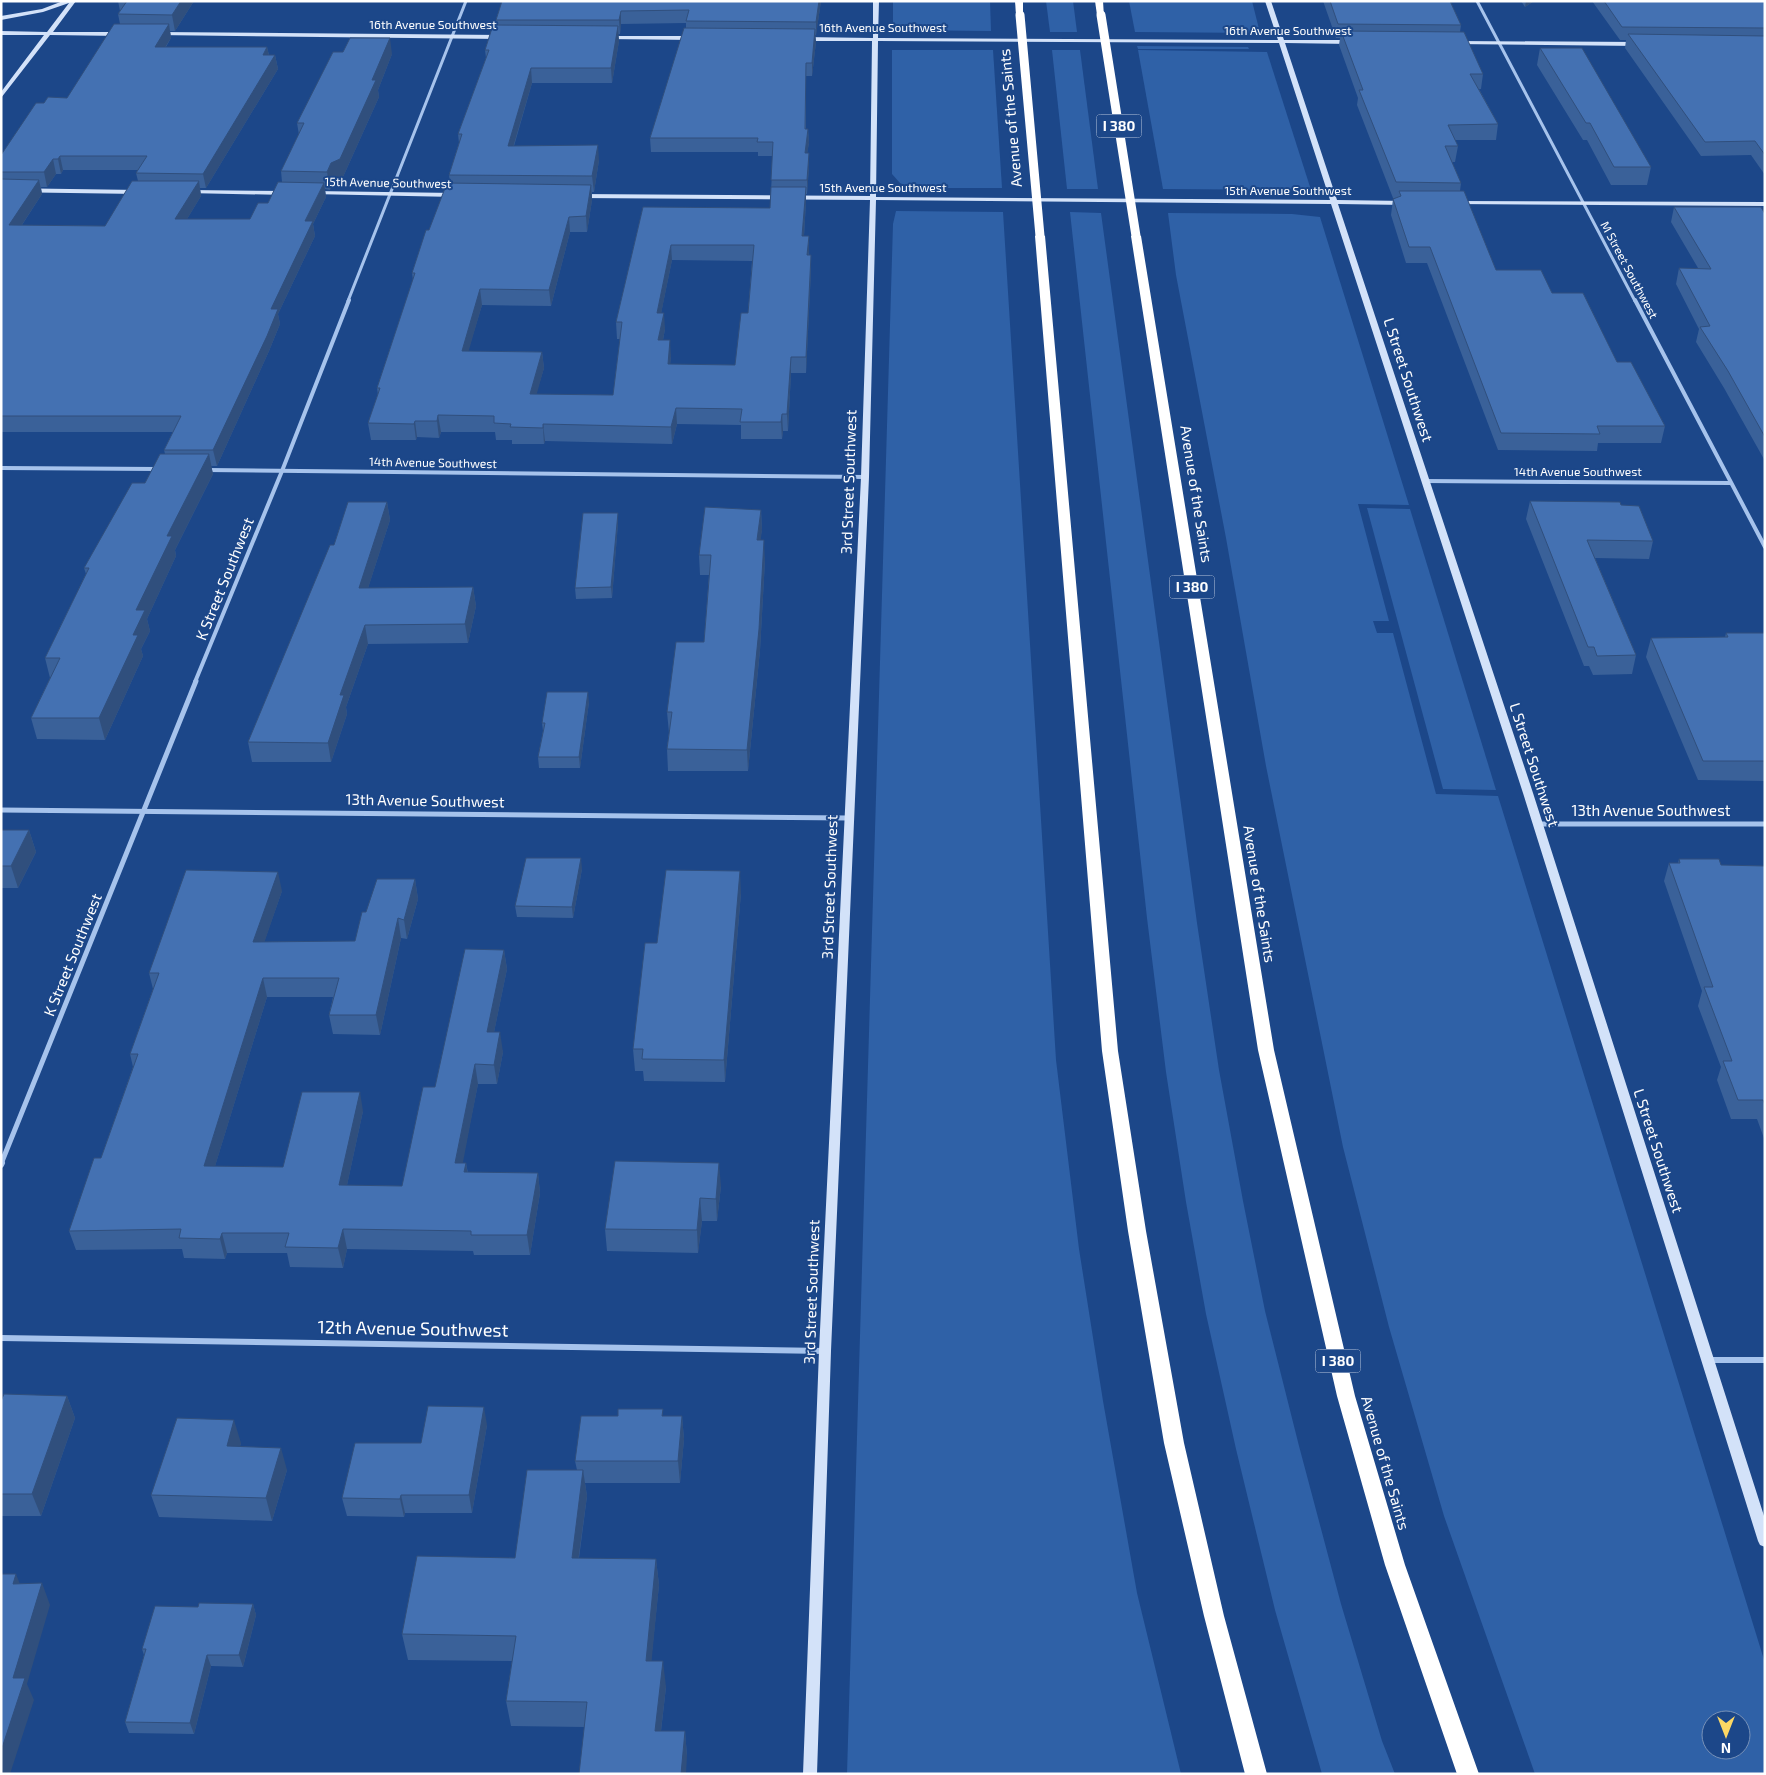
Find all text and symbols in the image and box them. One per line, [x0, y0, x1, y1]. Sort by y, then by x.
street label: 16th Avenue Southwest [369, 17, 497, 31]
street label: 16th Avenue Southwest [819, 20, 947, 34]
street label: 16th Avenue Southwest [1224, 23, 1352, 37]
street label: Avenue of the Saints [995, 48, 1025, 188]
road number: I 380 [1096, 114, 1142, 138]
street label: 15th Avenue Southwest [324, 174, 452, 190]
street label: 15th Avenue Southwest [820, 180, 947, 194]
street label: 15th Avenue Southwest [1225, 183, 1352, 197]
street label: M Street Southwest [1598, 219, 1662, 321]
street label: L Street Southwest [1380, 315, 1438, 444]
street label: 3rd Street Southwest [836, 409, 860, 555]
street label: Avenue of the Saints [1177, 424, 1217, 564]
street label: 14th Avenue Southwest [369, 454, 497, 470]
street label: 14th Avenue Southwest [1514, 464, 1642, 478]
street label: K Street Southwest [191, 514, 257, 643]
road number: I 380 [1170, 576, 1214, 598]
street label: L Street Southwest [1506, 700, 1564, 829]
street label: 13th Avenue Southwest [345, 790, 505, 810]
street label: 13th Avenue Southwest [1572, 801, 1731, 819]
street label: 3rd Street Southwest [817, 814, 841, 960]
street label: Avenue of the Saints [1240, 824, 1280, 964]
street label: K Street Southwest [39, 890, 105, 1019]
street label: L Street Southwest [1630, 1086, 1688, 1215]
street label: 3rd Street Southwest [799, 1219, 823, 1365]
street label: 12th Avenue Southwest [317, 1315, 509, 1341]
road number: I 380 [1316, 1350, 1360, 1372]
street label: Avenue of the Saints [1358, 1394, 1414, 1532]
north arrow [1701, 1710, 1751, 1760]
text: N [1721, 1740, 1731, 1757]

